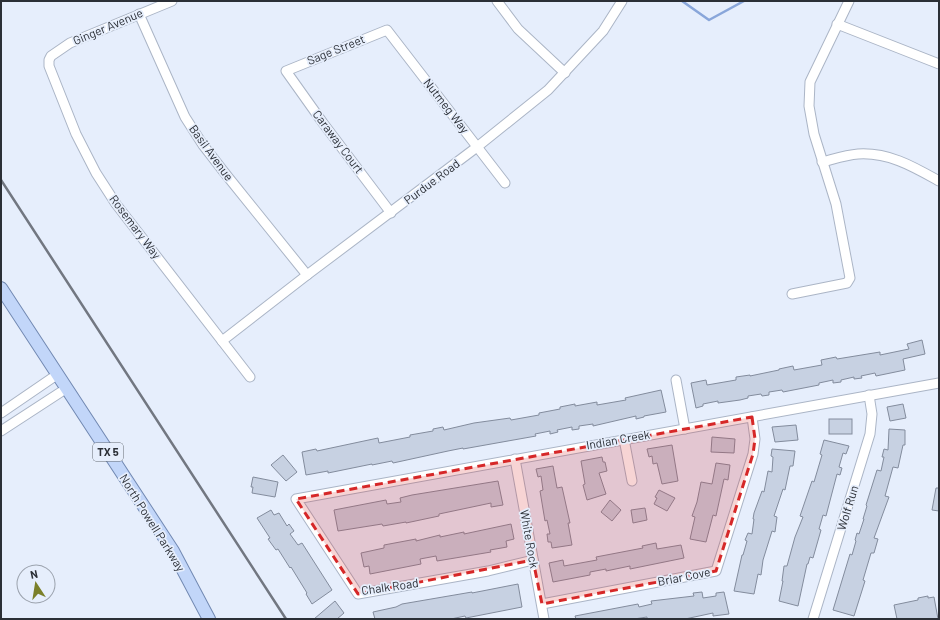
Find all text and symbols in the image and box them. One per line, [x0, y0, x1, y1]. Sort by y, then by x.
street label: Ginger Avenue [71, 5, 145, 47]
street label: Sage Street [305, 31, 367, 67]
street label: Nutmeg Way [421, 75, 473, 136]
street label: Caraway Court [311, 107, 367, 176]
street label: Basil Avenue [187, 122, 237, 183]
street label: Purdue Road [401, 156, 462, 207]
street label: Rosemary Way [107, 192, 165, 261]
street label: Indian Creek [585, 427, 651, 452]
road number: TX 5 [93, 443, 123, 461]
street label: North Powell Parkway [117, 471, 189, 574]
street label: Wolf Run [834, 484, 860, 532]
street label: White Rock [518, 508, 542, 569]
north arrow [16, 564, 56, 604]
street label: Briar Cove [656, 564, 711, 588]
text: N [29, 567, 39, 581]
street label: Chalk Road [360, 575, 419, 597]

